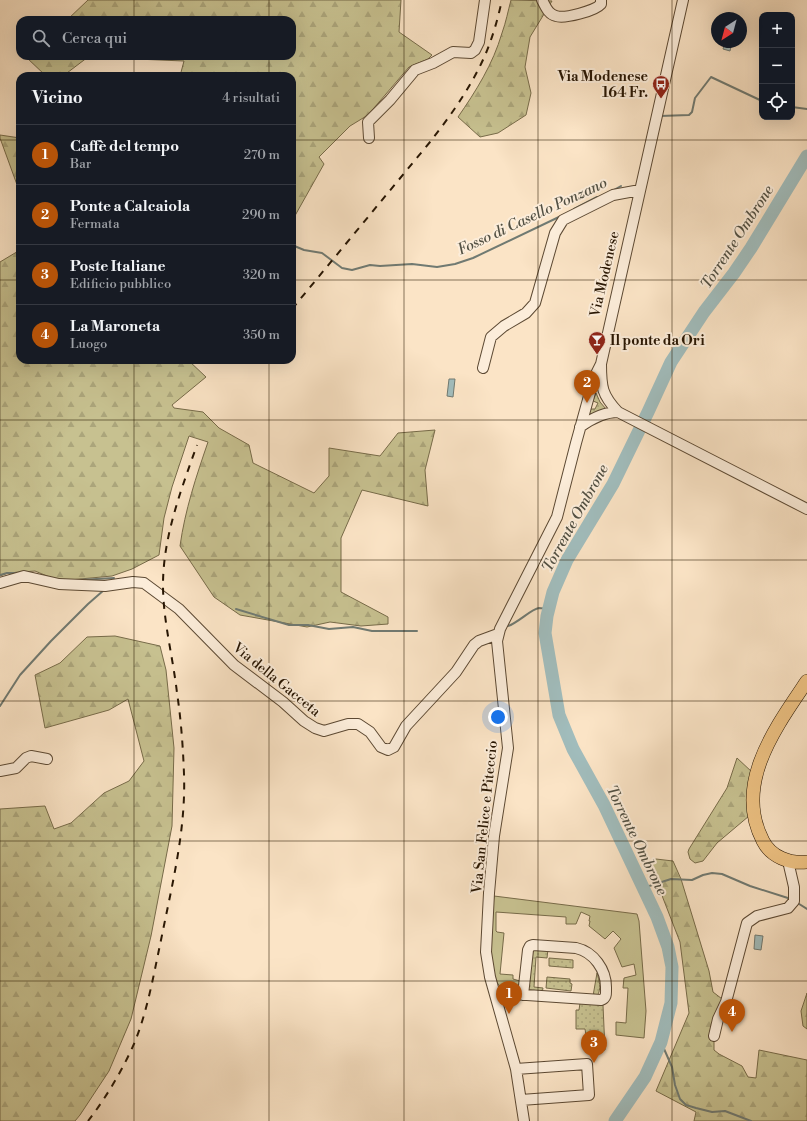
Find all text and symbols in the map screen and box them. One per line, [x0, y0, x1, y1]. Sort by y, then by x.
north arrow [711, 12, 747, 48]
map controls [759, 12, 795, 120]
button: + [759, 12, 795, 48]
search box [16, 16, 296, 60]
icon: search [30, 27, 52, 49]
text: Cerca qui [62, 29, 127, 48]
button: − [759, 48, 795, 84]
place label: Via Modenese 164 Fr. [557, 68, 648, 102]
bus stop icon: Via Modenese 164 Fr. [651, 74, 671, 99]
button: locate [759, 84, 795, 120]
text: Vicino [32, 87, 83, 109]
text: 4 risultati [222, 90, 280, 106]
text: Caffè del tempo [70, 137, 179, 156]
text: 1 [42, 147, 48, 163]
text: 270 m [244, 147, 280, 163]
text: Bar [70, 156, 91, 172]
water label: Fosso di Casello Ponzano [454, 173, 610, 260]
water label: Torrente Ombrone [697, 182, 778, 293]
text: Ponte a Calcaiola [70, 197, 190, 216]
text: 2 [41, 207, 49, 223]
text: 290 m [242, 207, 280, 223]
text: Fermata [70, 216, 119, 232]
street label: Via Modenese [586, 229, 624, 320]
text: Poste Italiane [70, 257, 166, 276]
text: 3 [41, 267, 49, 283]
text: 320 m [243, 267, 280, 283]
text: Edificio pubblico [70, 276, 171, 292]
text: La Maroneta [70, 317, 160, 336]
text: 4 [41, 327, 49, 343]
text: 350 m [243, 327, 280, 343]
bar icon: Il ponte da Ori [587, 330, 607, 355]
place label: Il ponte da Ori [610, 332, 705, 350]
text: Luogo [70, 336, 107, 352]
pin: 2 [574, 370, 600, 403]
water label: Torrente Ombrone [538, 461, 613, 575]
street label: Via della Gacceta [228, 638, 325, 721]
your location [488, 707, 508, 727]
street label: Via San Felice e Piteccio [468, 740, 502, 896]
water label: Torrente Ombrone [602, 782, 671, 898]
pin: 1 [496, 981, 522, 1014]
pin: 4 [719, 999, 745, 1032]
pin: 3 [581, 1030, 607, 1063]

